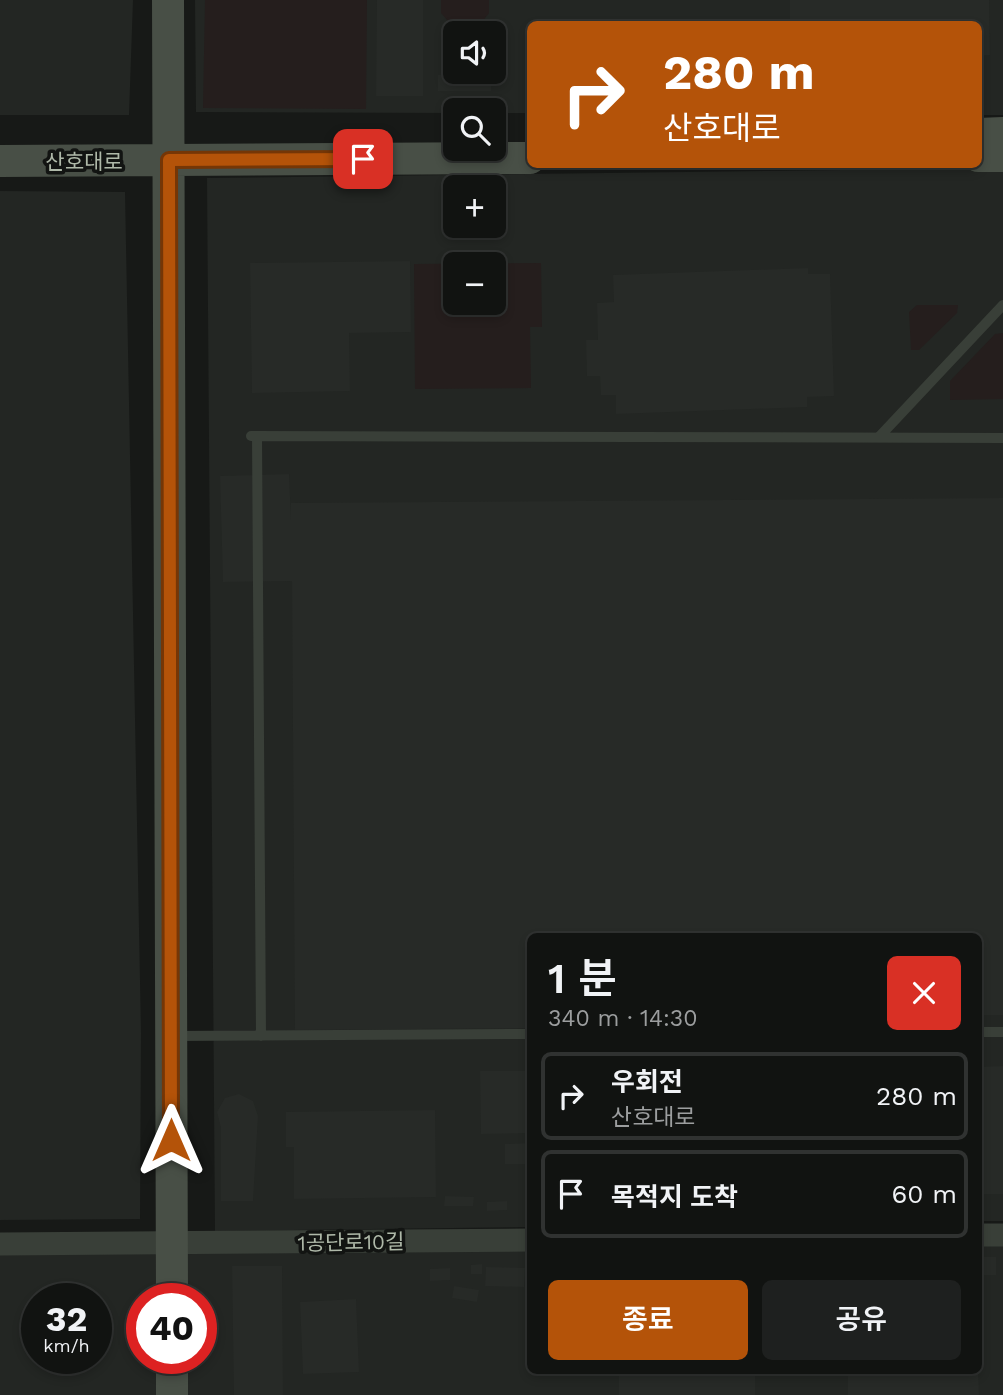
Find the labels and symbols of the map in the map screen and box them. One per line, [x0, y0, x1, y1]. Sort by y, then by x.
pin [333, 129, 393, 189]
street label: 산호대로 [45, 149, 123, 174]
position arrow [134, 1103, 208, 1177]
street label: 1공단로10길 [297, 1229, 405, 1255]
speed limit sign: 40 [126, 1283, 217, 1374]

